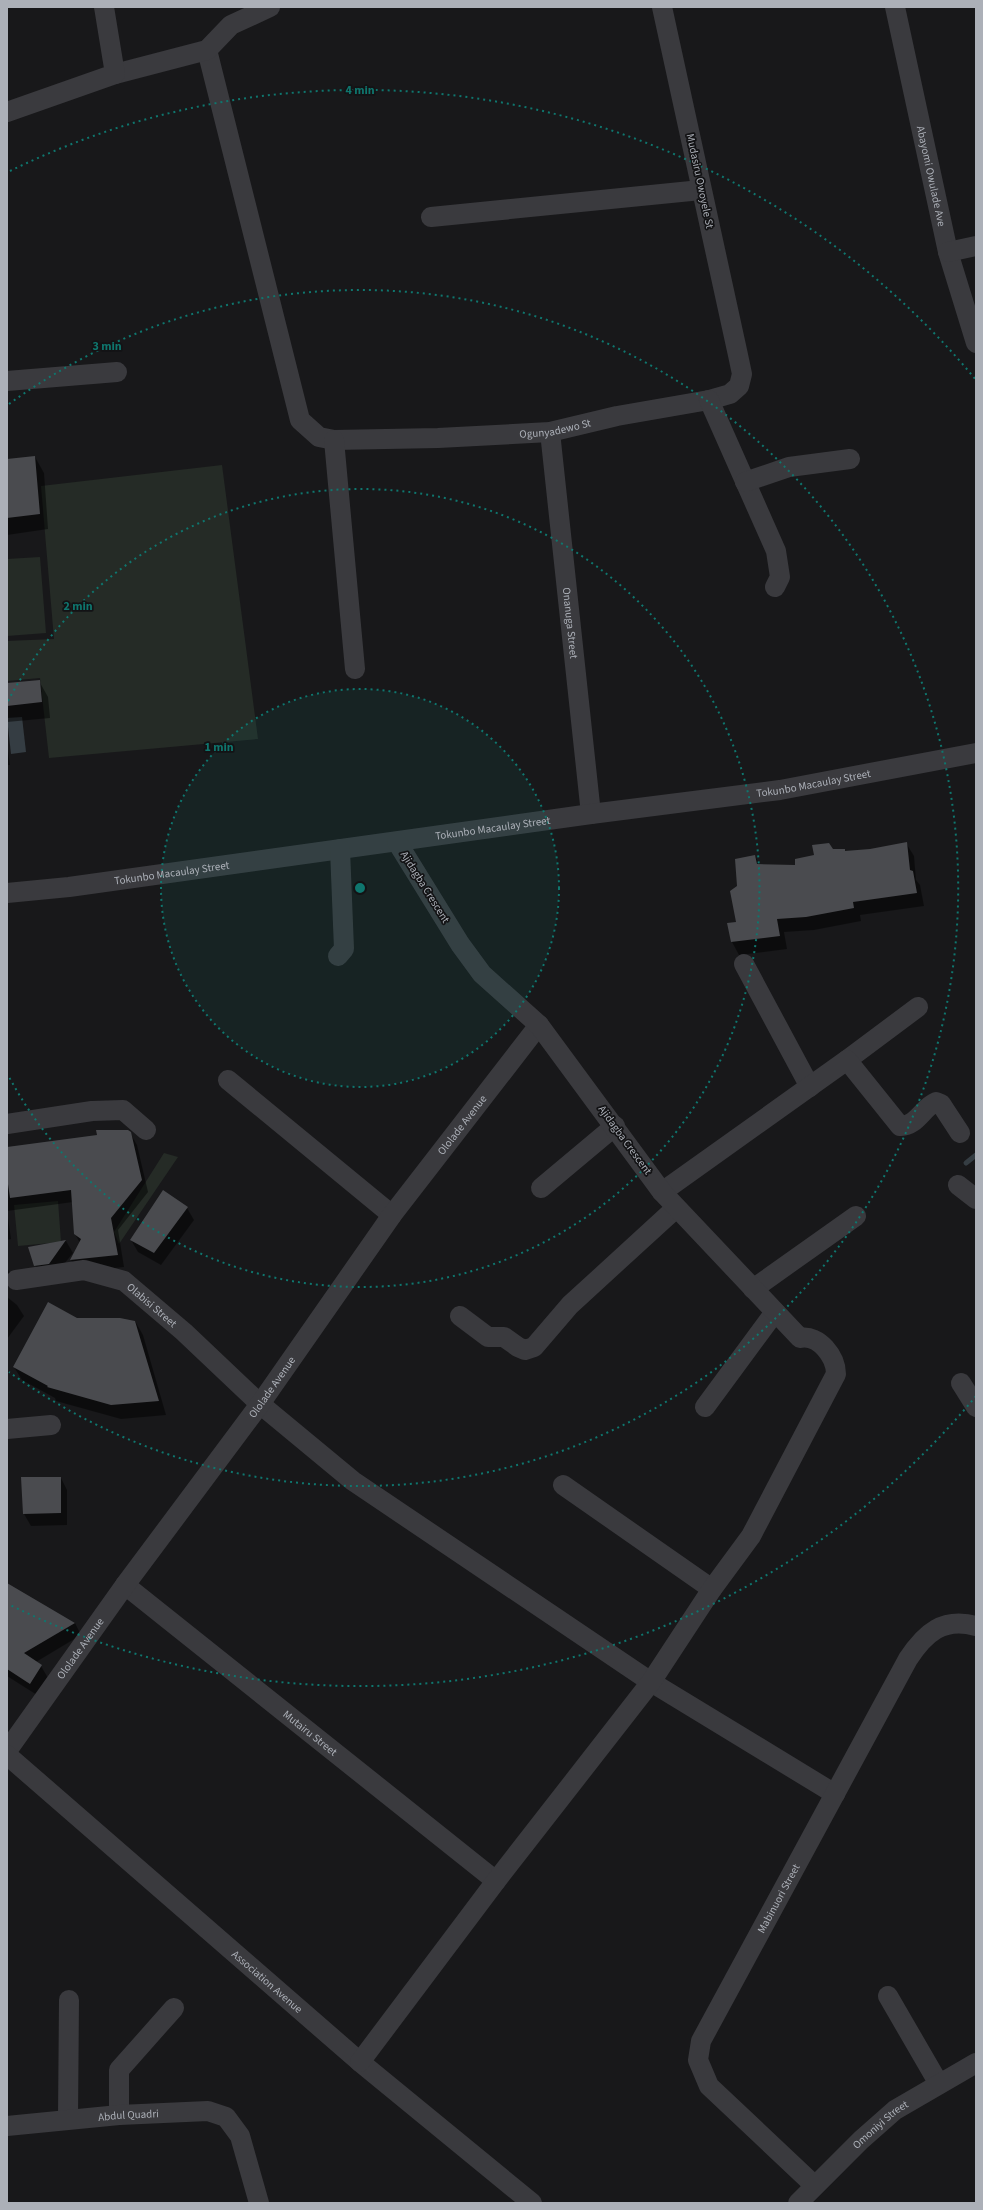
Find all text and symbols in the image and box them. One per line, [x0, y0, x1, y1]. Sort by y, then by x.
text: 4 min [345, 82, 375, 99]
street label: Abayomi Owulade Ave [913, 124, 950, 228]
street label: Mudasiru Owoyele St [683, 132, 717, 230]
text: 3 min [92, 338, 122, 355]
street label: Ogunyadewo St [519, 415, 593, 441]
street label: Onanuga Street [559, 586, 582, 660]
text: 2 min [63, 598, 93, 615]
text: 1 min [204, 739, 234, 756]
street label: Tokunbo Macaulay Street [755, 765, 872, 800]
street label: Tokunbo Macaulay Street [434, 812, 551, 843]
street label: Ajidagba Crescent [397, 848, 453, 926]
street label: Tokunbo Macaulay Street [113, 857, 230, 888]
centre of rings [353, 881, 367, 895]
street label: Ololade Avenue [434, 1091, 490, 1158]
street label: Ajidagba Crescent [595, 1102, 655, 1178]
street label: Olabisi Street [124, 1279, 181, 1331]
street label: Ololade Avenue [245, 1353, 299, 1421]
street label: Ololade Avenue [53, 1614, 107, 1682]
street label: Mutairu Street [280, 1707, 341, 1759]
street label: Mabinuori Street [753, 1861, 803, 1936]
street label: Association Avenue [229, 1946, 306, 2017]
street label: Omoniyi Street [849, 2096, 911, 2152]
street label: Abdul Quadri [97, 2106, 159, 2125]

